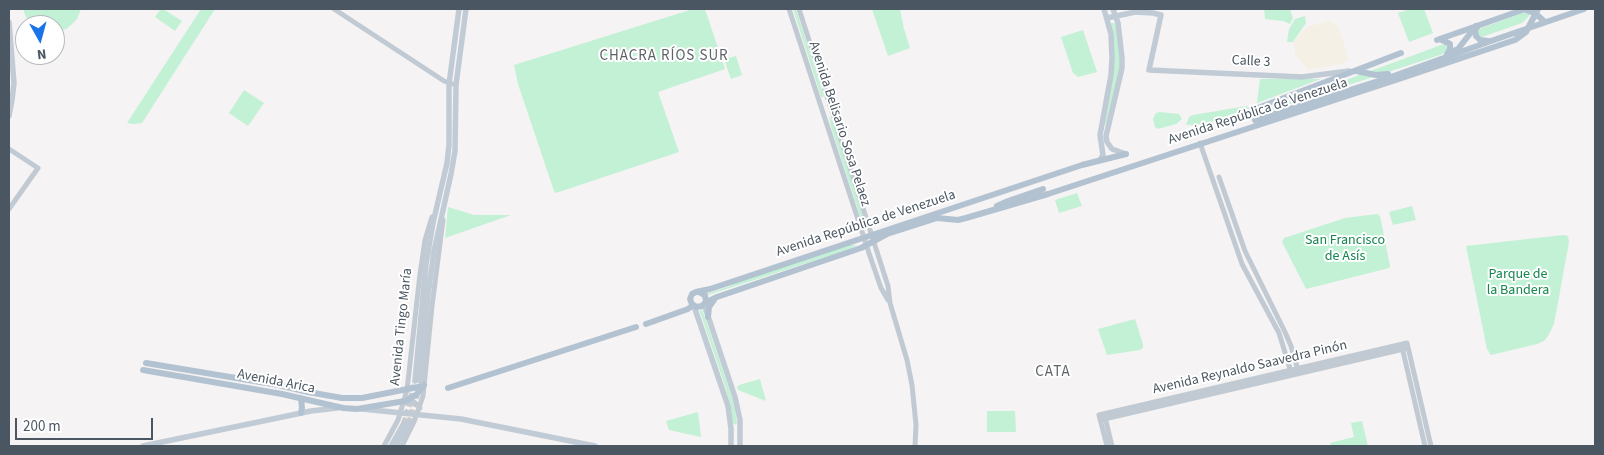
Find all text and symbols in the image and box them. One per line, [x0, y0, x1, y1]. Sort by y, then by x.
north arrow [15, 15, 65, 65]
street label: Avenida Belisario Sosa Pelaez [804, 39, 874, 209]
text: N [36, 43, 48, 64]
district label: CHACRA RÍOS SUR [598, 48, 730, 66]
street label: Calle 3 [1231, 53, 1271, 71]
street label: Avenida República de Venezuela [1166, 75, 1350, 149]
street label: Avenida República de Venezuela [774, 187, 958, 261]
park label: San Francisco de Asís [1305, 233, 1385, 266]
street label: Avenida Tingo María [387, 267, 417, 387]
park label: Parque de la Bandera [1487, 267, 1549, 300]
street label: Avenida Reynaldo Saavedra Pinón [1151, 337, 1349, 399]
district label: CATA [1035, 364, 1071, 382]
street label: Avenida Arica [236, 366, 316, 398]
scale bar [18, 408, 155, 440]
text: 200 m [23, 416, 61, 437]

